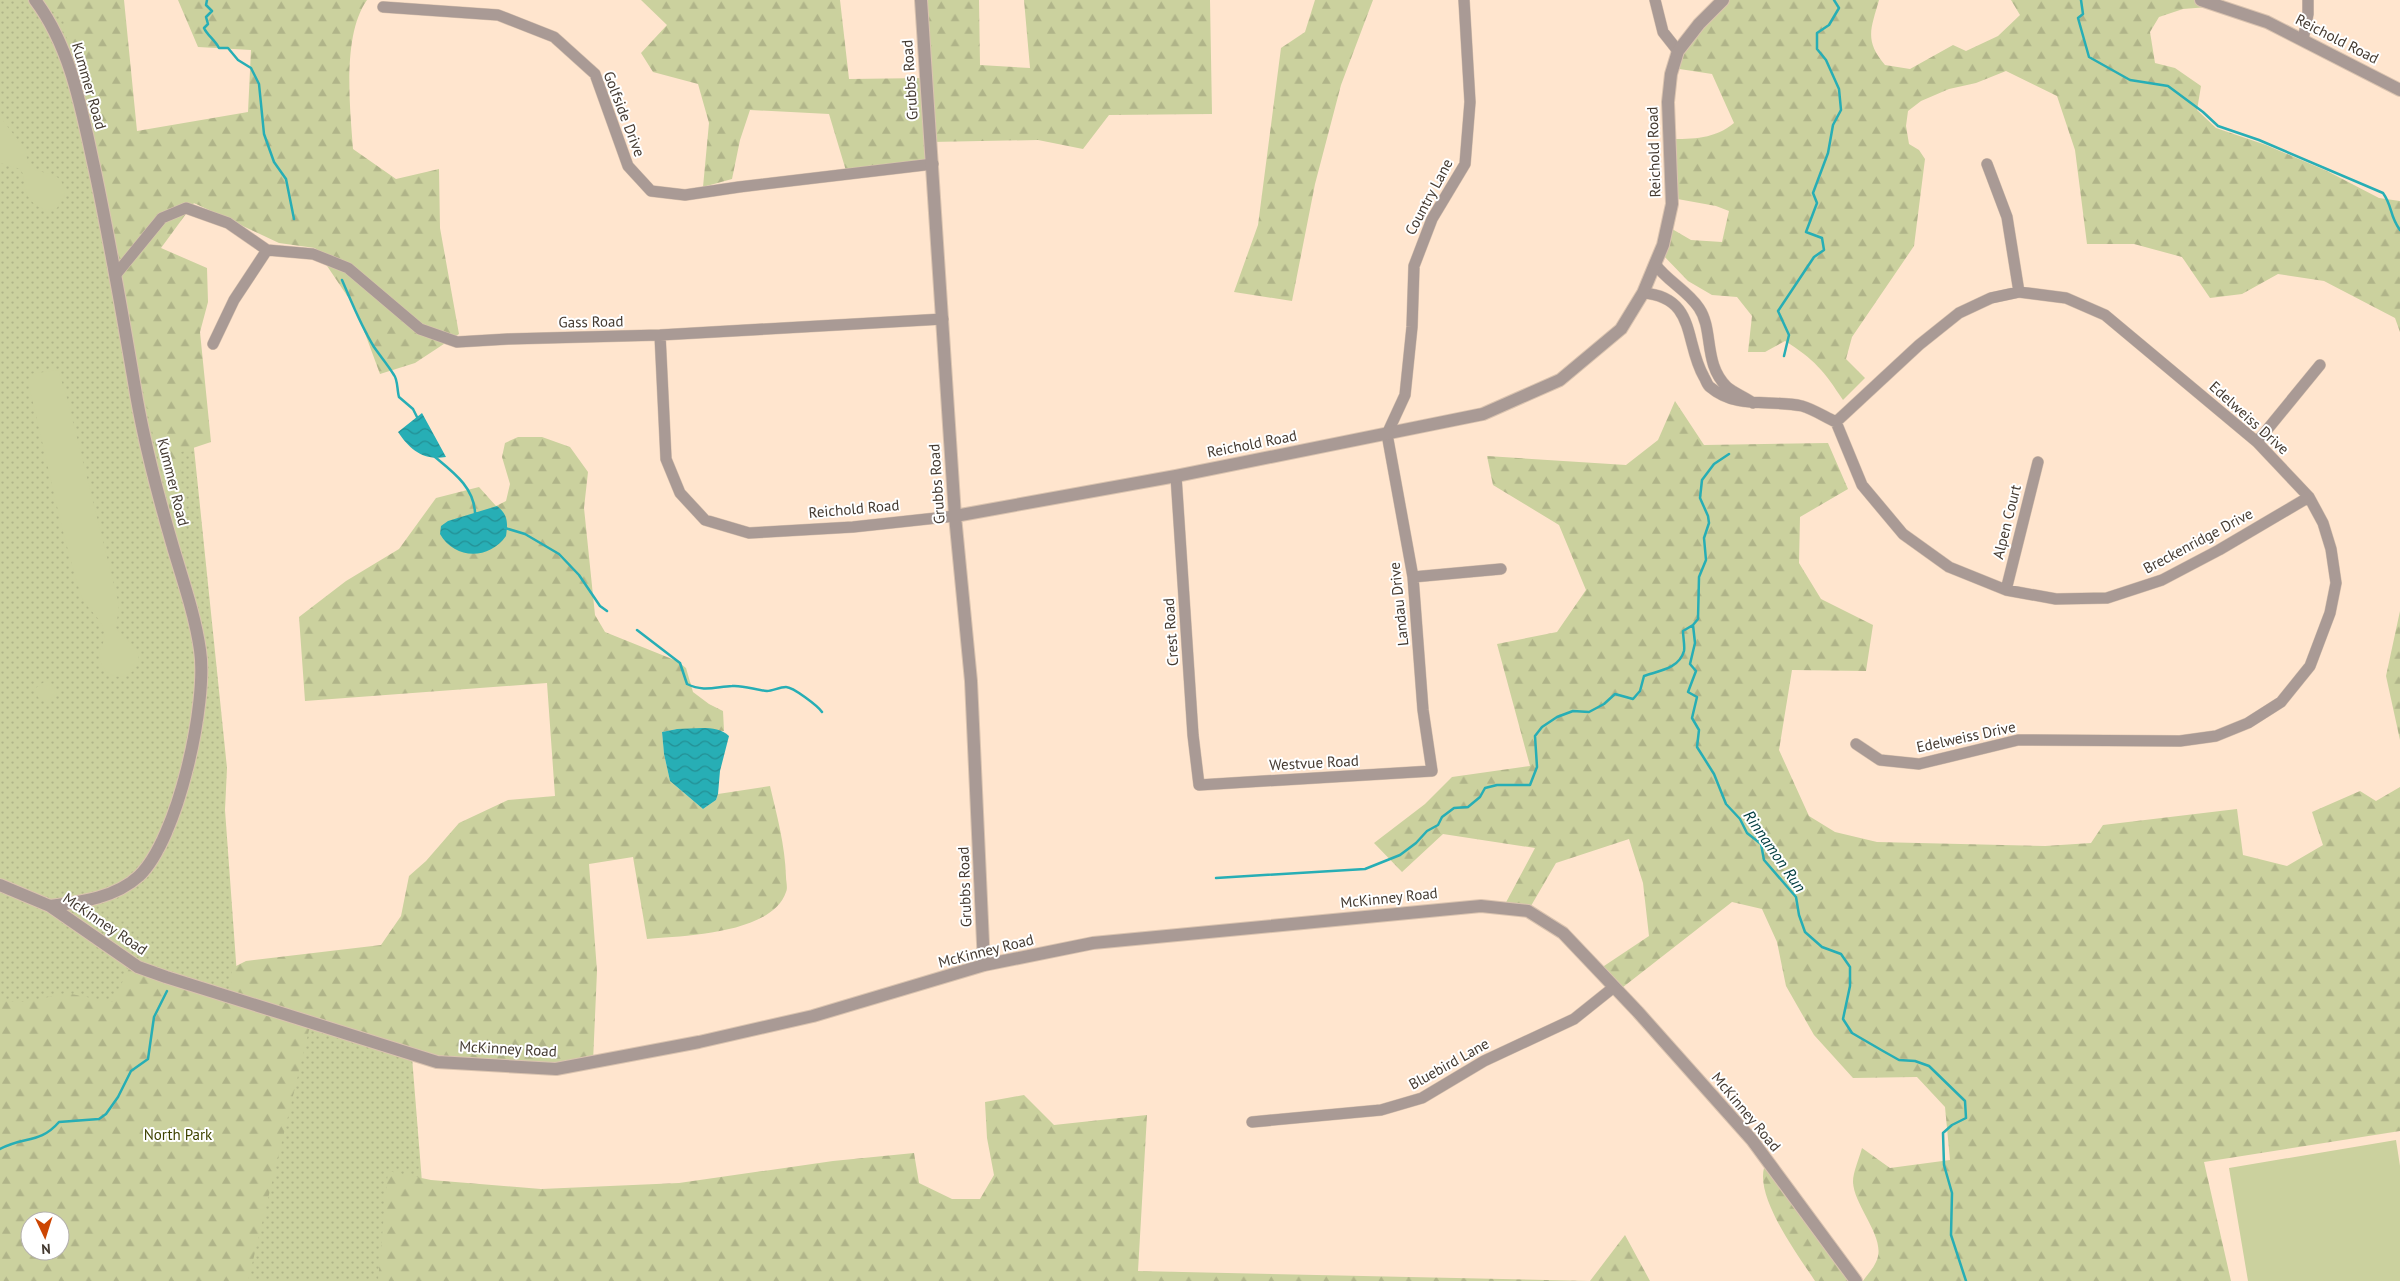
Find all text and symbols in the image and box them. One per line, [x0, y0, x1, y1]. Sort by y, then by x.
street label: Reichold Road [2292, 9, 2382, 68]
street label: Grubbs Road [897, 39, 922, 121]
street label: Kummer Road [68, 40, 111, 132]
street label: Golfside Drive [599, 68, 649, 159]
street label: Reichold Road [1642, 106, 1665, 198]
street label: Country Lane [1401, 155, 1457, 238]
street label: Gass Road [558, 311, 624, 332]
street label: Edelweiss Drive [2205, 377, 2293, 458]
street label: Reichold Road [1205, 425, 1298, 462]
street label: Kummer Road [153, 436, 194, 528]
street label: Grubbs Road [924, 443, 949, 525]
street label: Alpen Court [1988, 483, 2025, 561]
street label: Reichold Road [808, 495, 900, 522]
street label: Breckenridge Drive [2140, 504, 2256, 577]
street label: Landau Drive [1385, 561, 1412, 647]
street label: Crest Road [1159, 597, 1182, 667]
street label: Edelweiss Drive [1915, 717, 2017, 756]
street label: Westvue Road [1269, 751, 1359, 774]
water label: Rinnamon Run [1739, 806, 1811, 896]
street label: Grubbs Road [954, 846, 975, 928]
street label: McKinney Road [1339, 883, 1439, 912]
street label: McKinney Road [59, 888, 151, 959]
street label: McKinney Road [936, 929, 1036, 972]
street label: Bluebird Lane [1405, 1034, 1492, 1093]
street label: McKinney Road [459, 1036, 557, 1061]
street label: McKinney Road [1708, 1068, 1785, 1155]
park label: North Park [144, 1125, 213, 1144]
north arrow [20, 1211, 70, 1261]
text: N [41, 1240, 51, 1258]

